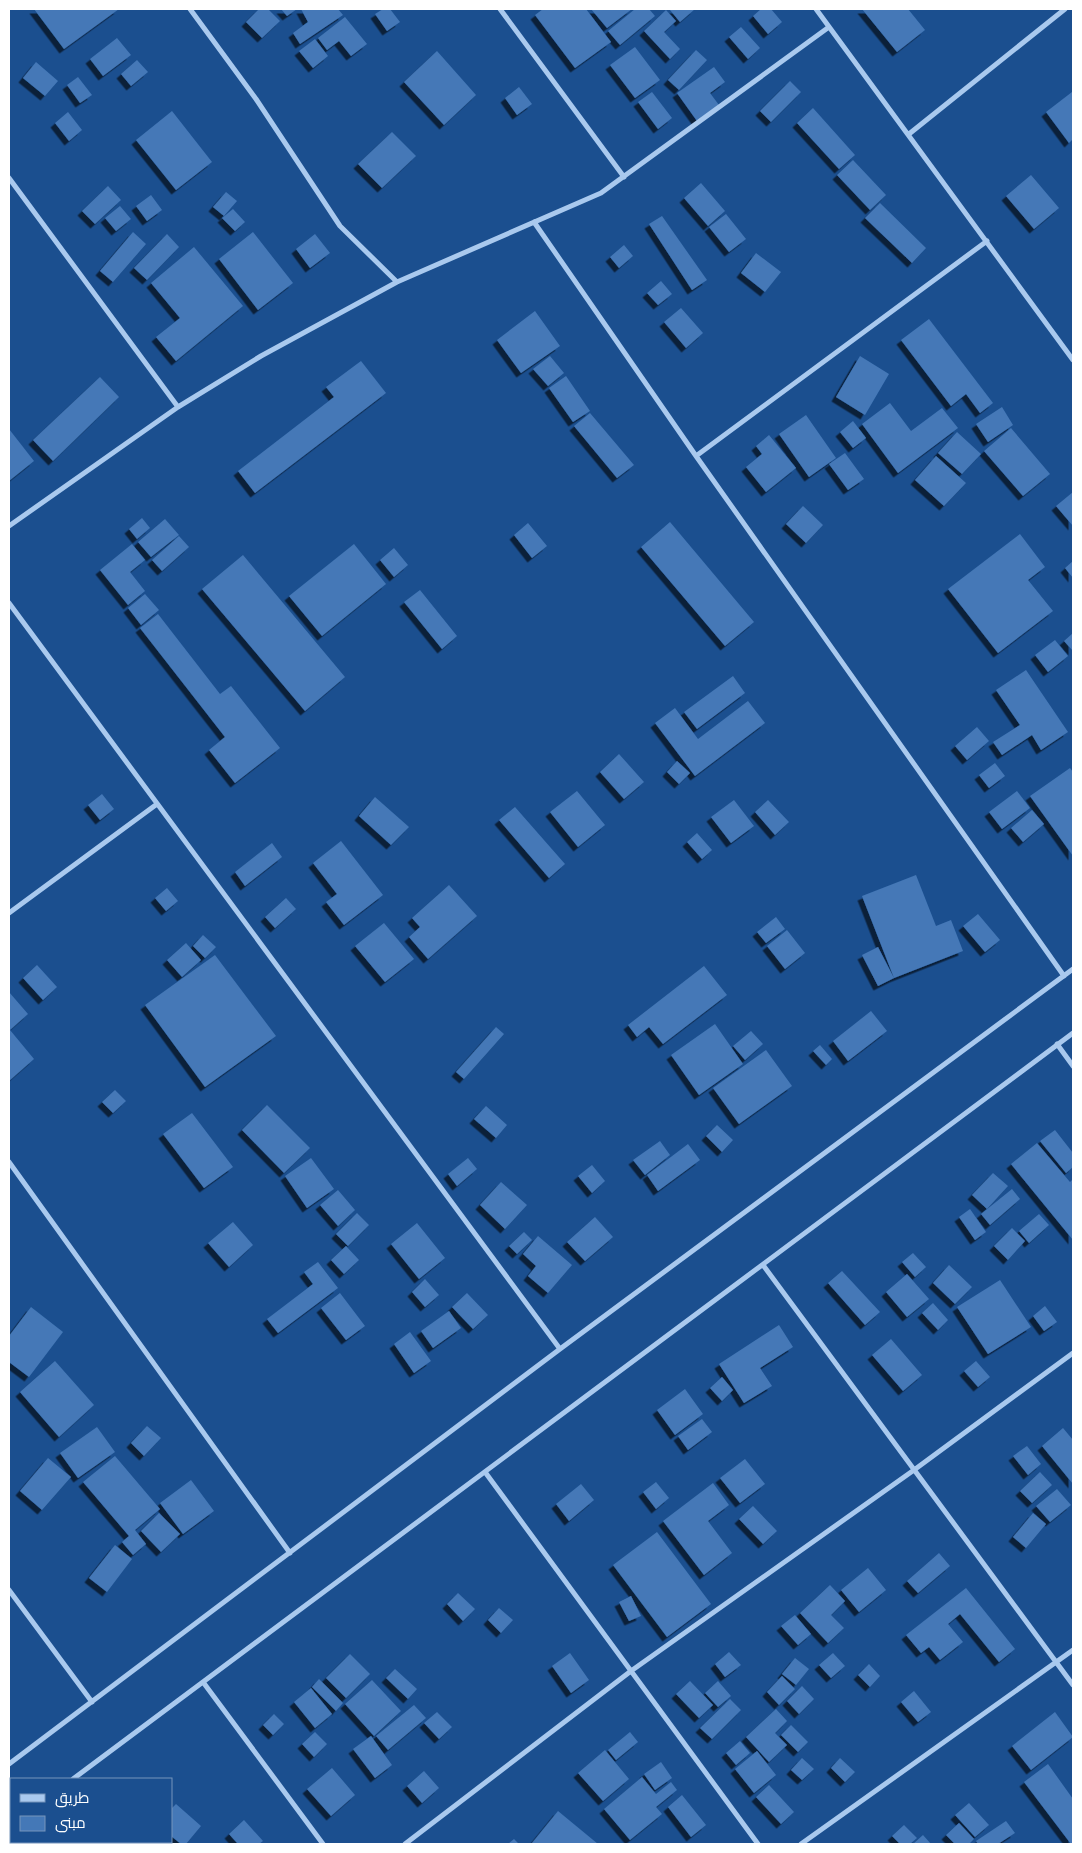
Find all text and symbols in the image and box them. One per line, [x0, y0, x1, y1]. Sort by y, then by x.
legend [10, 1778, 172, 1843]
text: طريق [55, 1788, 89, 1808]
text: مبنى [55, 1813, 86, 1833]

